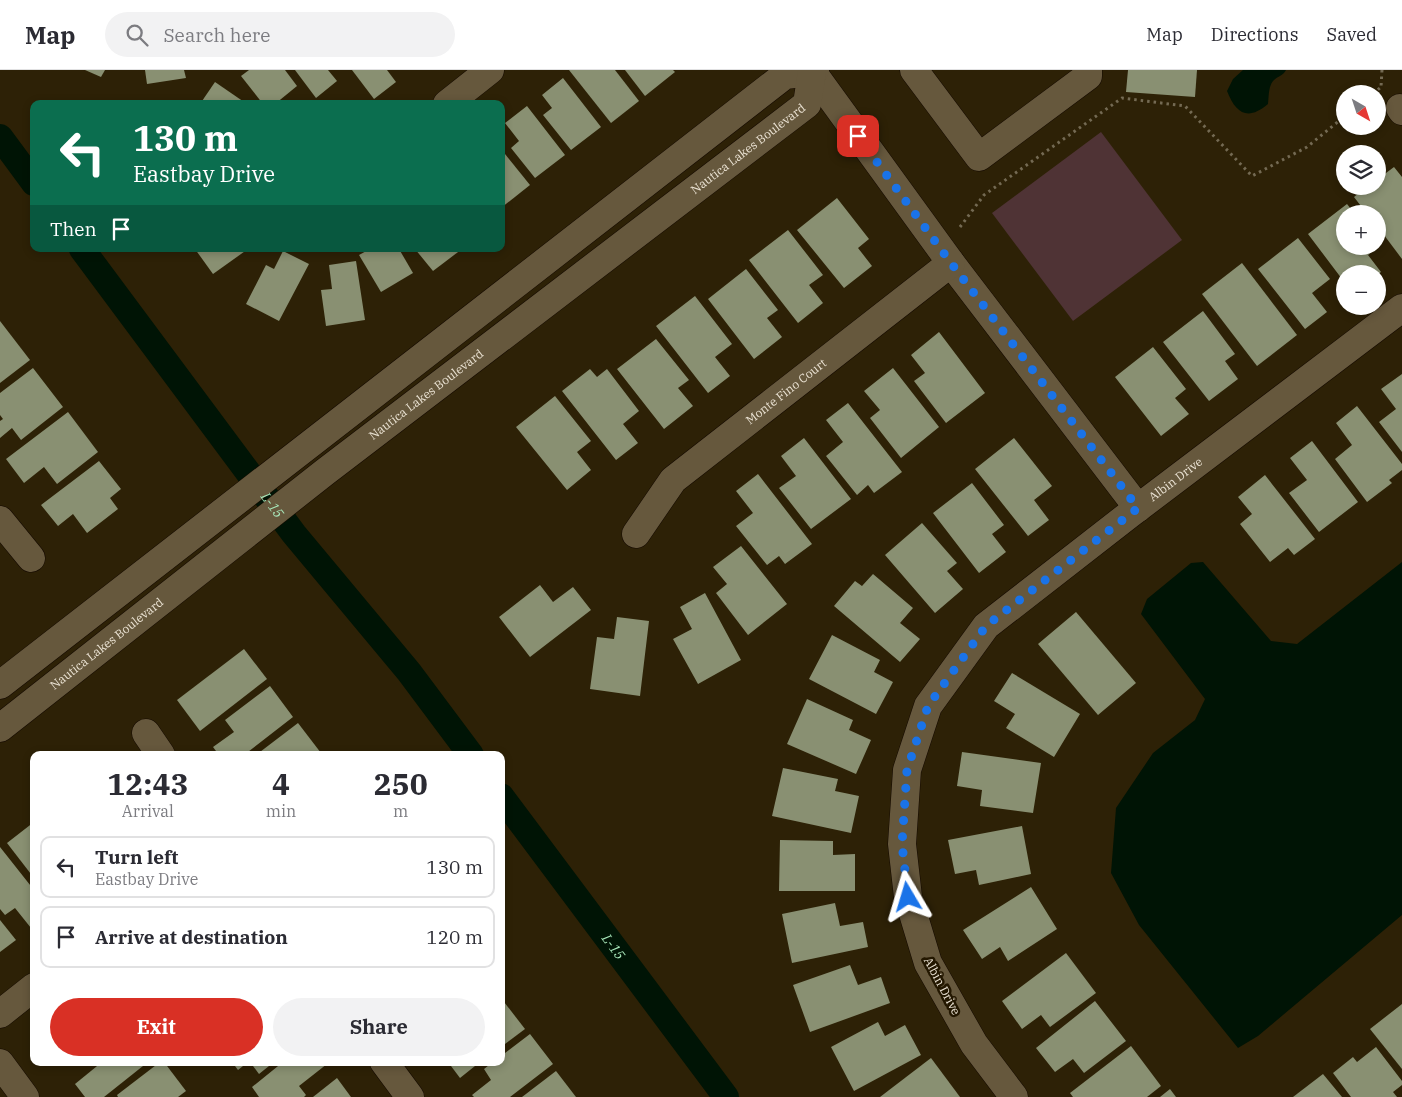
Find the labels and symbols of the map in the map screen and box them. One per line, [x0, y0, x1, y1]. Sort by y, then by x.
north arrow [1336, 85, 1386, 135]
street label: Nautica Lakes Boulevard [688, 100, 808, 197]
pin [837, 115, 879, 157]
street label: Nautica Lakes Boulevard [366, 346, 486, 443]
street label: Monte Fino Court [743, 355, 829, 427]
street label: Albin Drive [1146, 454, 1205, 504]
water label: L-15 [256, 488, 288, 522]
street label: Nautica Lakes Boulevard [47, 594, 166, 693]
position arrow [881, 870, 933, 922]
water label: L-15 [598, 929, 629, 963]
street label: Albin Drive [921, 954, 964, 1017]

